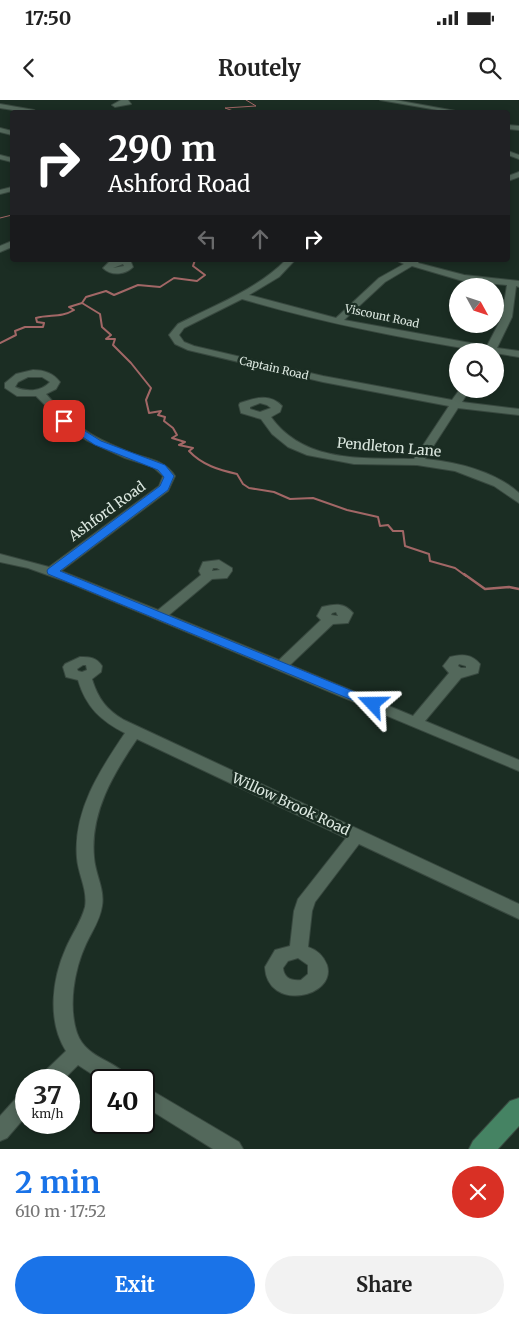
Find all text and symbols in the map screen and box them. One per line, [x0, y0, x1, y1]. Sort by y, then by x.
text: 17:50 [25, 6, 71, 30]
icon: back [15, 54, 43, 82]
text: Routely [218, 54, 301, 82]
icon: search [476, 54, 504, 82]
text: 290 m [108, 127, 216, 171]
icon: right [25, 130, 90, 195]
text: Ashford Road [108, 170, 250, 198]
icon: left [193, 225, 221, 253]
icon: ahead [246, 225, 274, 253]
icon: right [299, 225, 327, 253]
north arrow [449, 278, 504, 332]
map controls [449, 278, 504, 398]
street label: Viscount Road [343, 301, 421, 331]
button: search [449, 343, 504, 398]
street label: Captain Road [238, 353, 310, 383]
pin [43, 400, 85, 442]
icon: arrive [50, 407, 78, 435]
street label: Pendleton Lane [336, 433, 442, 461]
street label: Ashford Road [64, 477, 149, 545]
position arrow [346, 677, 398, 729]
street label: Willow Brook Road [228, 768, 353, 840]
speed limit sign: 40 [90, 1069, 155, 1134]
text: 37 [33, 1079, 62, 1111]
text: km/h [32, 1106, 63, 1121]
text: 2 min [15, 1163, 100, 1201]
button: close [452, 1166, 504, 1218]
text: 610 m · 17:52 [15, 1201, 106, 1221]
button: Exit [15, 1256, 255, 1314]
button: Share [265, 1256, 504, 1314]

